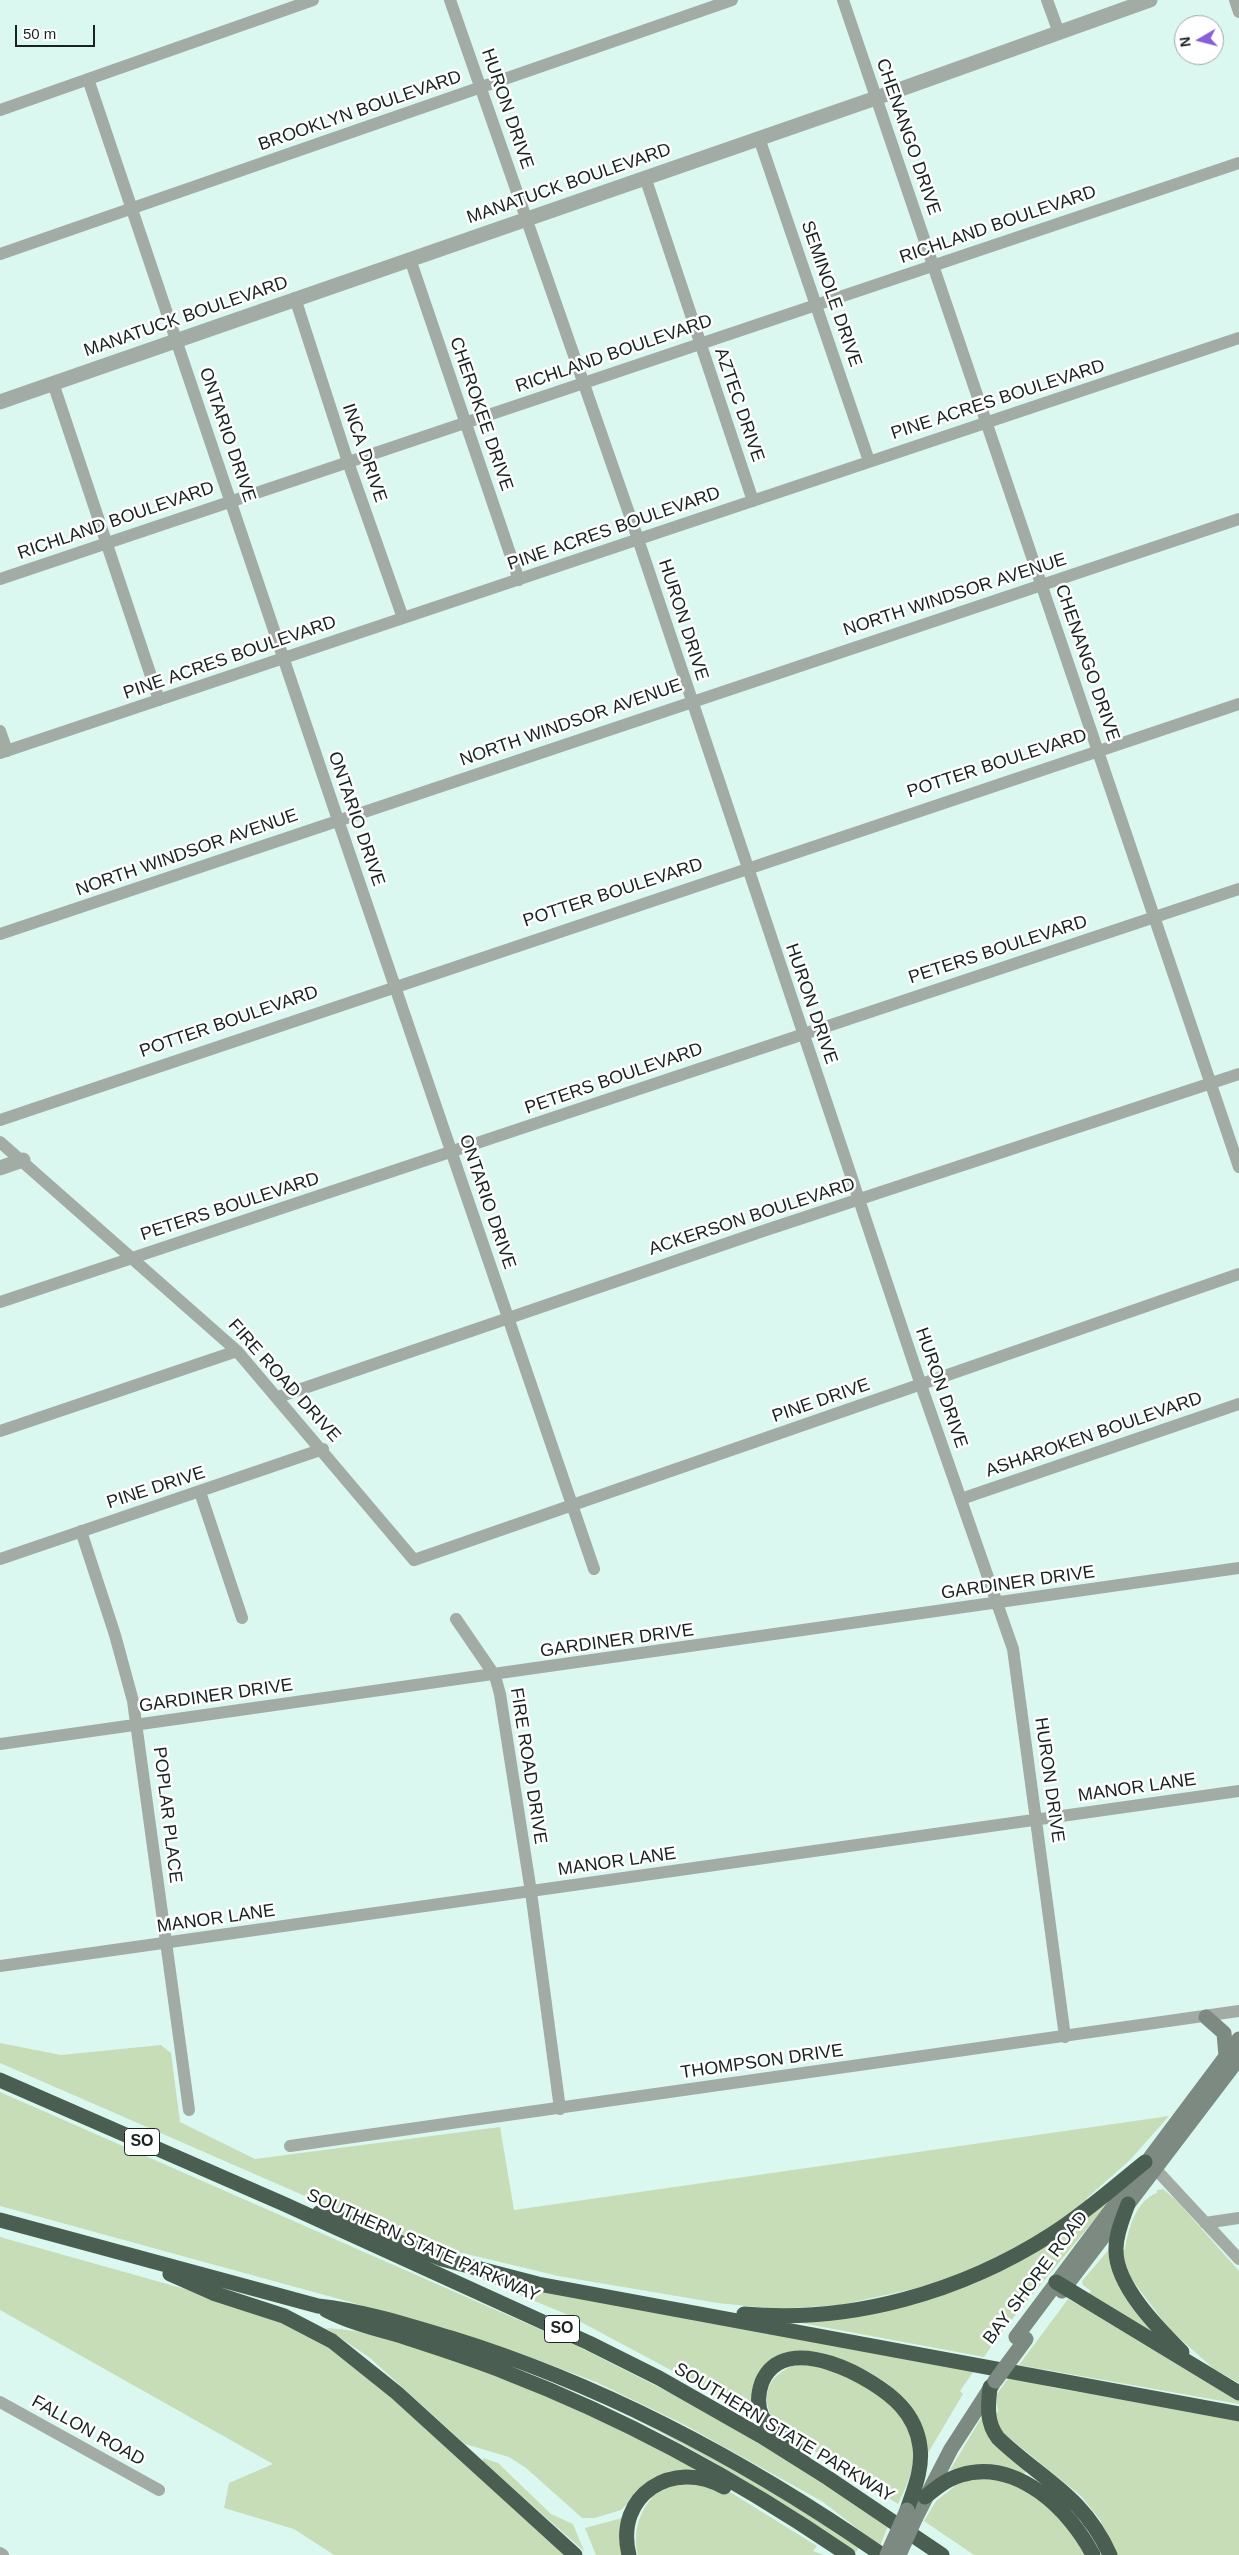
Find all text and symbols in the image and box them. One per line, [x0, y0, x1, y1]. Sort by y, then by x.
scale bar [18, 15, 98, 47]
north arrow [1174, 15, 1224, 65]
text: 50 m [23, 25, 56, 42]
text: N [1177, 36, 1194, 48]
street label: HURON DRIVE [476, 46, 538, 172]
street label: CHENANGO DRIVE [871, 56, 945, 218]
street label: BROOKLYN BOULEVARD [256, 66, 464, 156]
street label: MANATUCK BOULEVARD [464, 139, 674, 229]
street label: RICHLAND BOULEVARD [897, 181, 1099, 269]
street label: SEMINOLE DRIVE [796, 218, 866, 370]
street label: MANATUCK BOULEVARD [81, 272, 291, 362]
street label: RICHLAND BOULEVARD [513, 310, 715, 398]
street label: CHEROKEE DRIVE [445, 334, 517, 494]
street label: AZTEC DRIVE [709, 345, 769, 465]
street label: PINE ACRES BOULEVARD [888, 355, 1108, 445]
street label: ONTARIO DRIVE [194, 365, 260, 505]
street label: INCA DRIVE [337, 401, 391, 505]
street label: RICHLAND BOULEVARD [15, 477, 217, 565]
street label: PINE ACRES BOULEVARD [505, 482, 723, 576]
street label: NORTH WINDSOR AVENUE [841, 549, 1069, 641]
street label: HURON DRIVE [653, 557, 713, 683]
street label: CHENANGO DRIVE [1050, 582, 1124, 744]
street label: PINE ACRES BOULEVARD [121, 611, 339, 705]
street label: NORTH WINDSOR AVENUE [457, 675, 685, 771]
street label: POTTER BOULEVARD [904, 725, 1090, 803]
street label: ONTARIO DRIVE [323, 749, 389, 889]
street label: NORTH WINDSOR AVENUE [73, 805, 301, 901]
street label: POTTER BOULEVARD [520, 854, 706, 932]
street label: PETERS BOULEVARD [906, 911, 1090, 989]
street label: HURON DRIVE [780, 941, 842, 1067]
street label: POTTER BOULEVARD [137, 981, 321, 1063]
street label: PETERS BOULEVARD [522, 1038, 706, 1120]
street label: ONTARIO DRIVE [454, 1132, 520, 1272]
street label: PETERS BOULEVARD [138, 1168, 322, 1246]
street label: ACKERSON BOULEVARD [646, 1173, 858, 1261]
street label: FIRE ROAD DRIVE [223, 1315, 345, 1447]
street label: HURON DRIVE [910, 1325, 972, 1451]
street label: PINE DRIVE [769, 1374, 873, 1428]
street label: ASHAROKEN BOULEVARD [983, 1388, 1205, 1482]
street label: PINE DRIVE [104, 1462, 208, 1514]
street label: GARDINER DRIVE [940, 1562, 1096, 1604]
street label: GARDINER DRIVE [539, 1620, 695, 1662]
street label: GARDINER DRIVE [138, 1675, 294, 1717]
street label: FIRE ROAD DRIVE [505, 1686, 551, 1846]
street label: HURON DRIVE [1030, 1716, 1068, 1844]
street label: POPLAR PLACE [148, 1746, 186, 1884]
street label: MANOR LANE [1077, 1769, 1197, 1807]
street label: MANOR LANE [557, 1843, 677, 1881]
street label: MANOR LANE [156, 1900, 276, 1938]
street label: THOMPSON DRIVE [679, 2040, 845, 2084]
road number: SO [124, 2128, 160, 2156]
street label: SOUTHERN STATE PARKWAY [303, 2185, 543, 2307]
street label: BAY SHORE ROAD [979, 2207, 1093, 2349]
road number: SO [544, 2316, 580, 2342]
street label: SOUTHERN STATE PARKWAY [670, 2359, 898, 2507]
street label: FALLON ROAD [28, 2391, 148, 2471]

